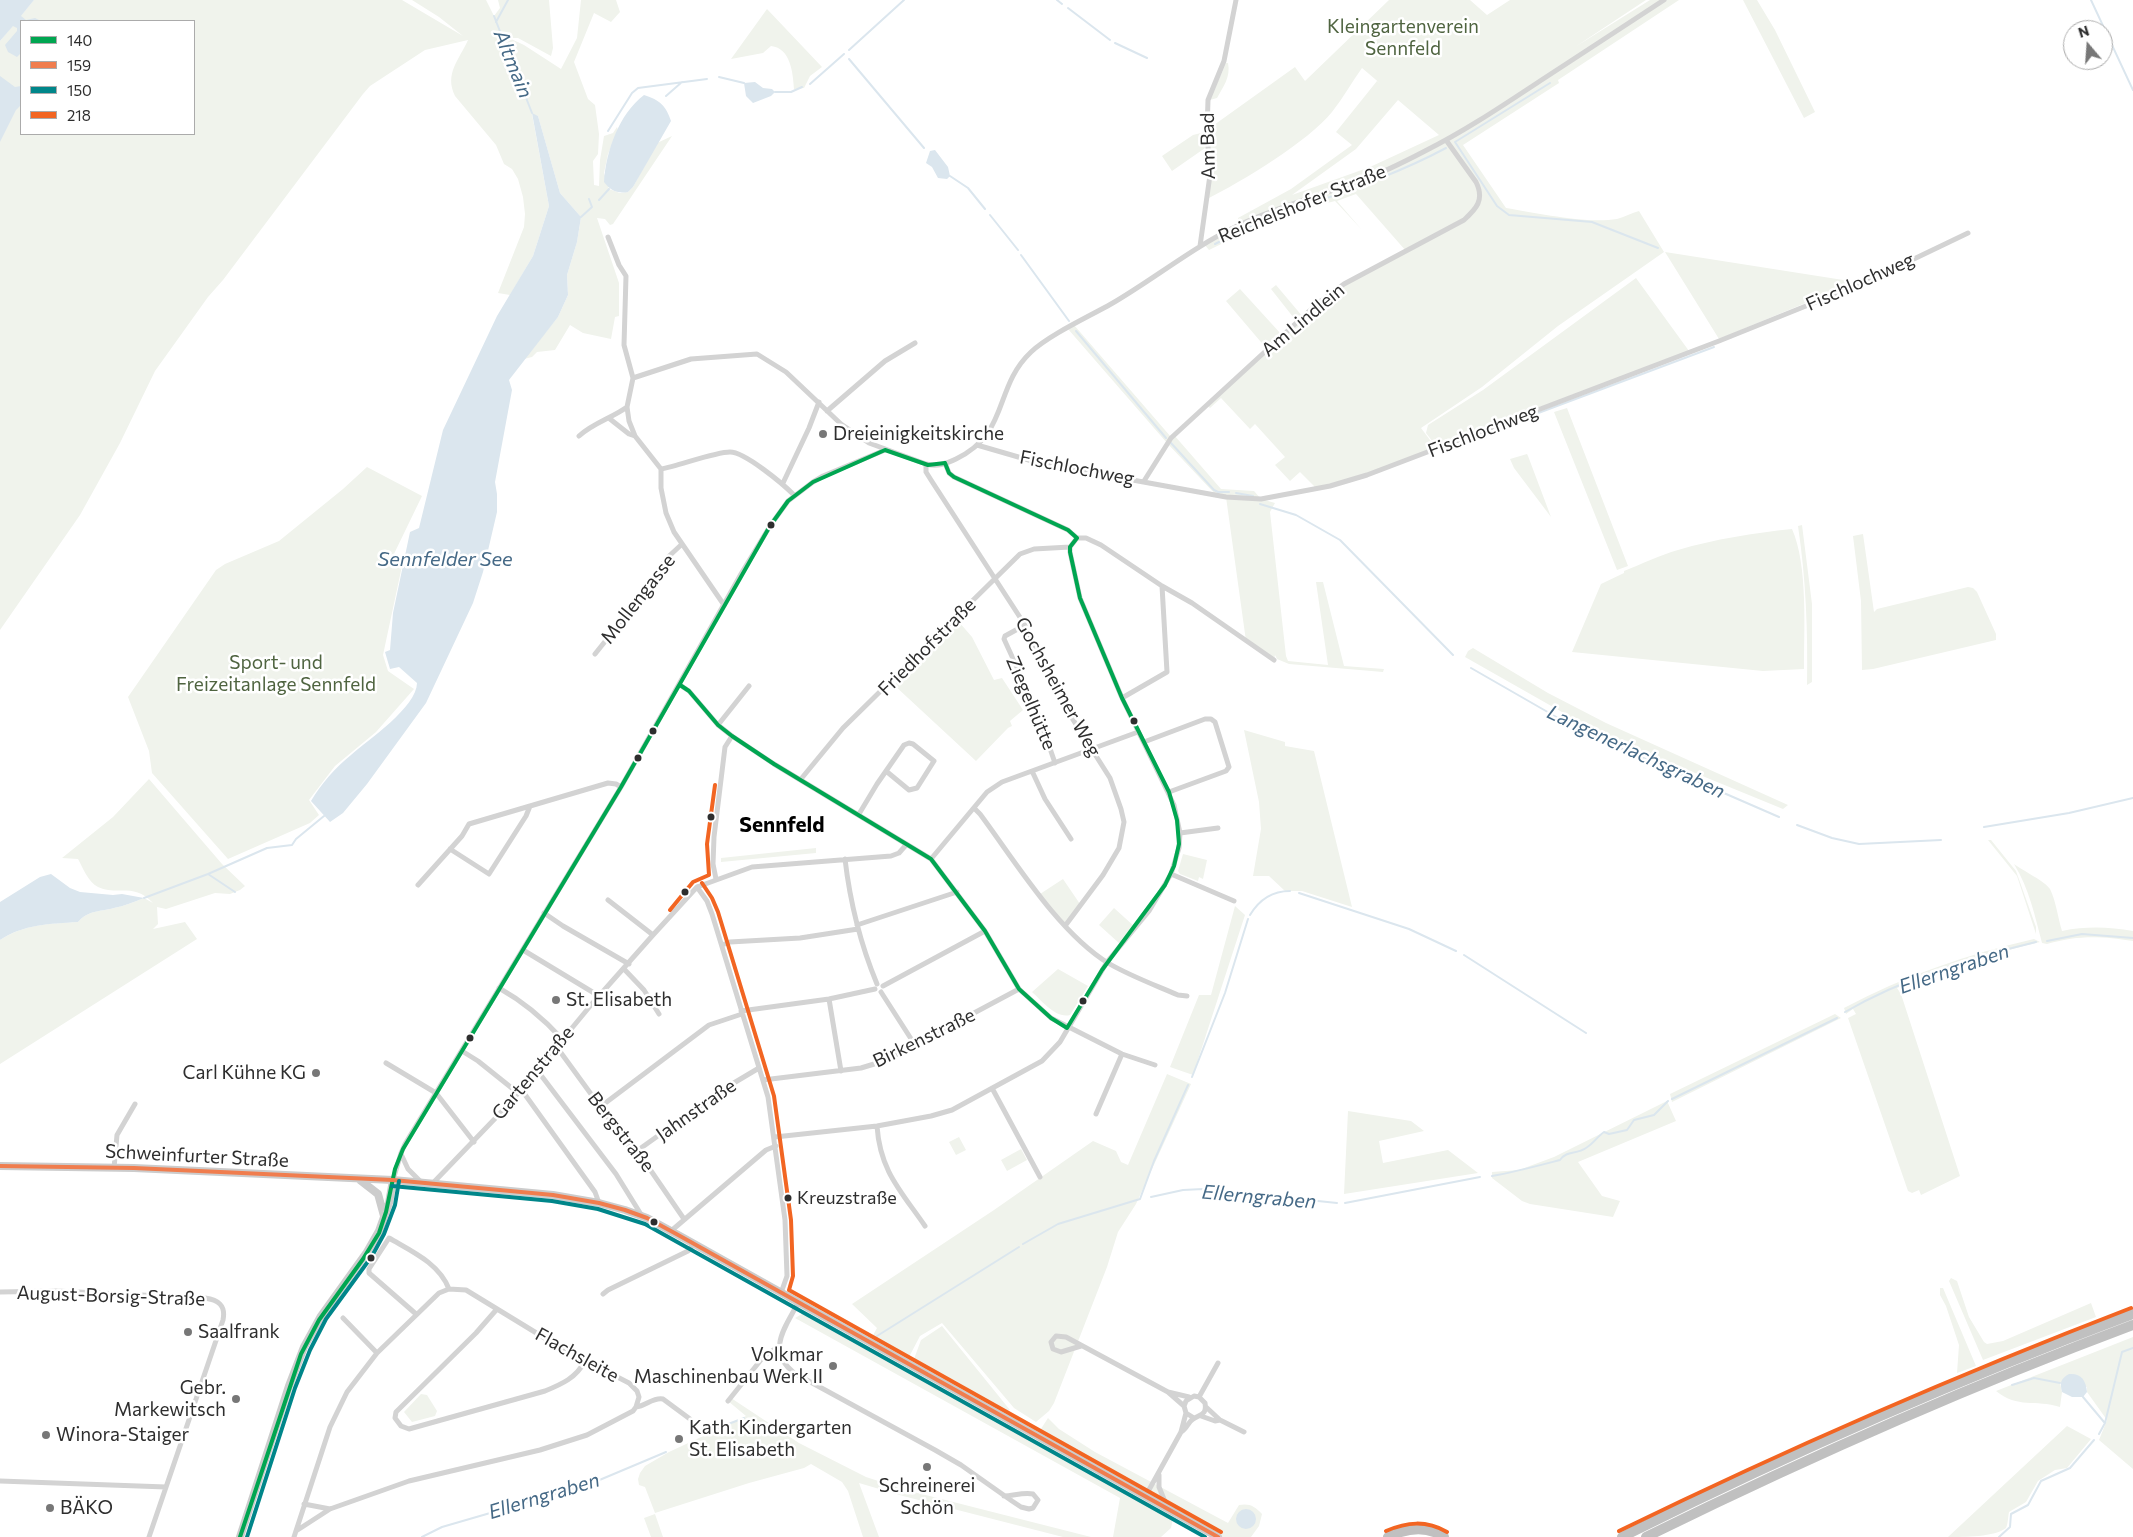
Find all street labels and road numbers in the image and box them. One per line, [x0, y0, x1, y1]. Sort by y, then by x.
street label: Am Bad [1196, 113, 1220, 179]
street label: Reichelshofer Straße [1215, 160, 1389, 248]
street label: Fischlochweg [1802, 248, 1918, 316]
street label: Am Lindlein [1257, 279, 1349, 361]
street label: Fischlochweg [1425, 400, 1541, 462]
street label: Fischlochweg [1018, 446, 1136, 490]
street label: Mollengasse [596, 550, 680, 648]
street label: Friedhofstraße [873, 593, 981, 701]
street label: Gochsheimer Weg [1010, 613, 1106, 761]
street label: Ziegelhütte [1001, 653, 1061, 753]
street label: Birkenstraße [869, 1003, 979, 1073]
street label: Gartenstraße [487, 1022, 579, 1124]
street label: Jahnstraße [652, 1074, 740, 1146]
street label: Bergstraße [583, 1087, 659, 1177]
street label: Schweinfurter Straße [104, 1140, 290, 1172]
street label: August-Borsig-Straße [16, 1281, 206, 1311]
street label: Flachsleite [531, 1323, 623, 1387]

